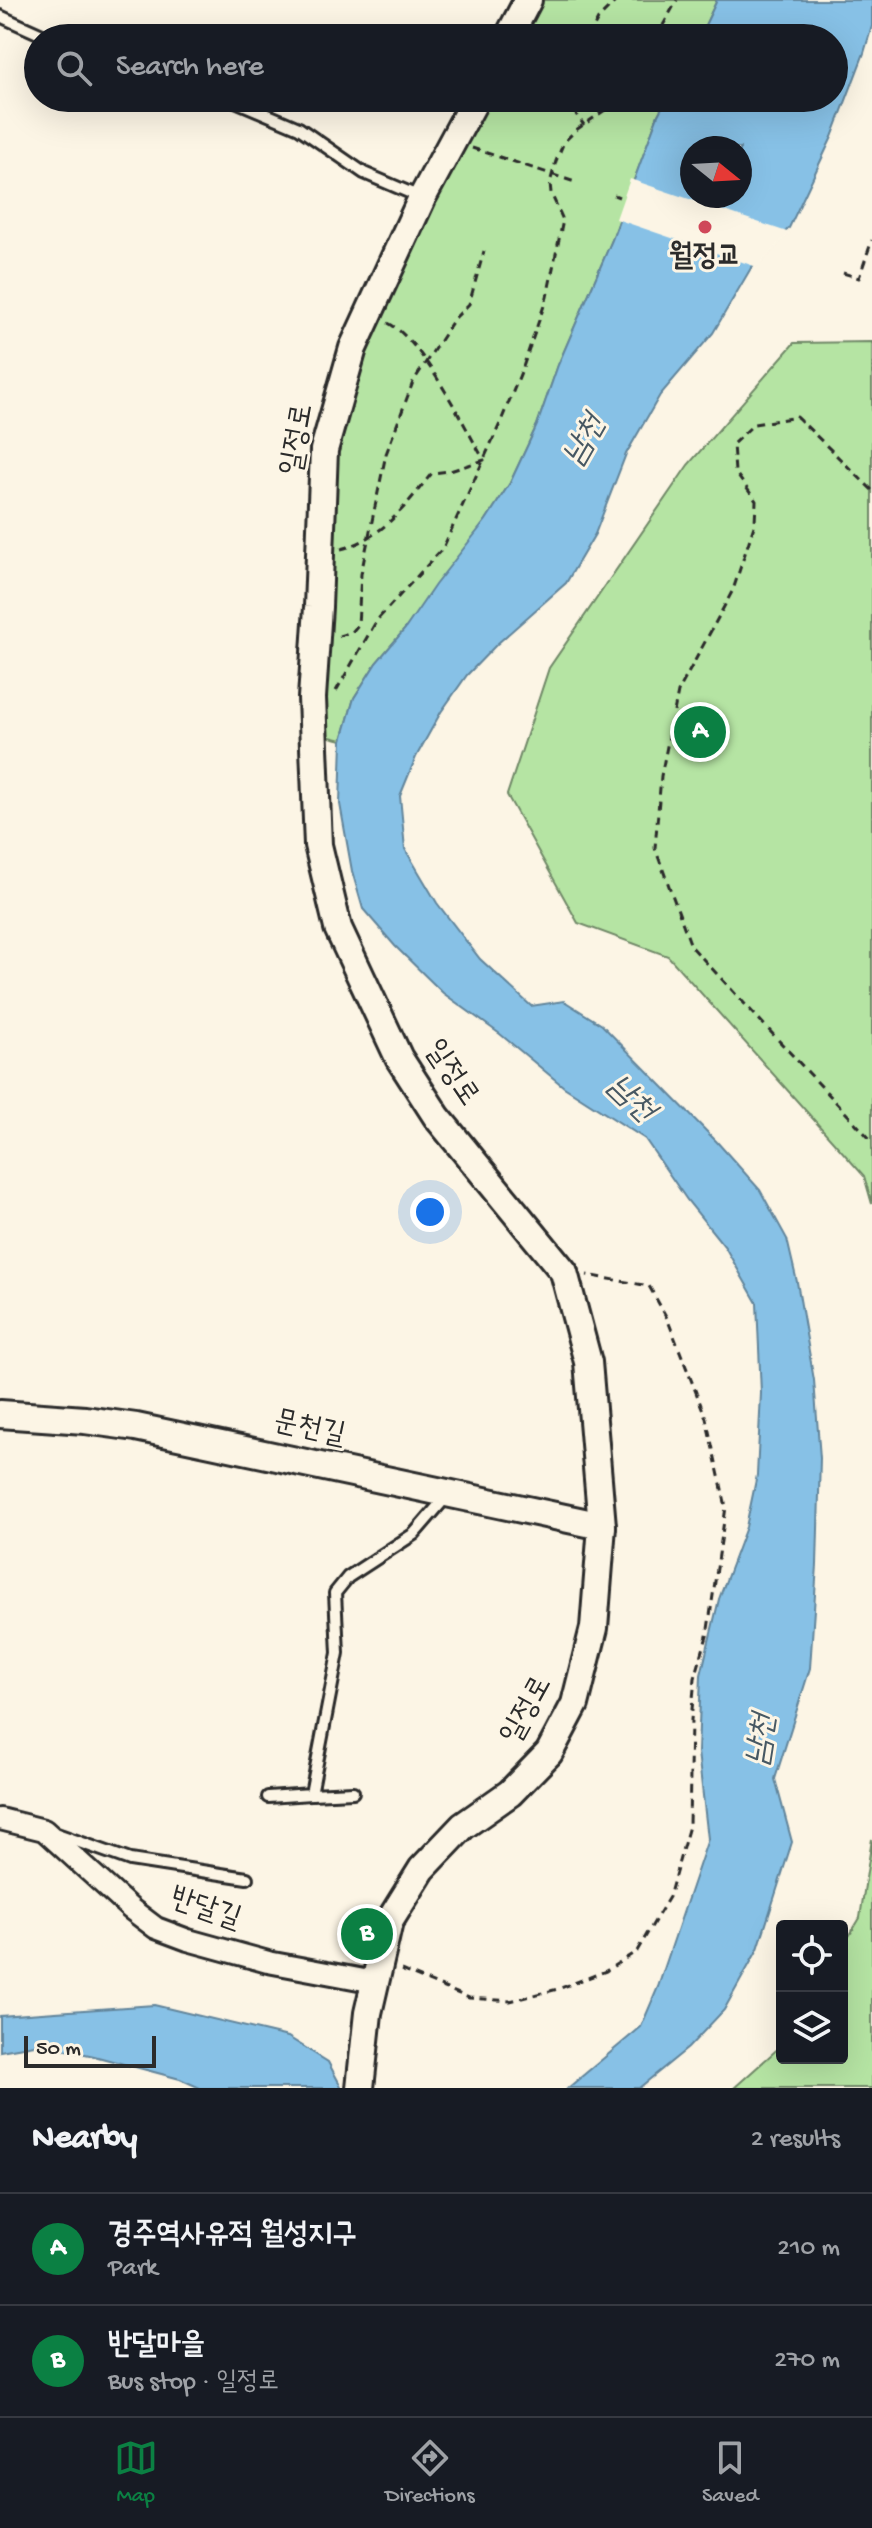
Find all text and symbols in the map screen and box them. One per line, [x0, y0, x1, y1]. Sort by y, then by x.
search box [24, 24, 848, 112]
icon: search [52, 46, 96, 90]
text: Search here [116, 51, 264, 86]
north arrow [680, 136, 752, 208]
marker: 월정교 [696, 218, 714, 236]
place label: 월정교 [669, 240, 741, 276]
street label: 일정로 [275, 401, 323, 479]
water label: 남천 [557, 406, 617, 473]
pin: A [674, 702, 726, 762]
street label: 일정로 [415, 1034, 485, 1114]
water label: 남천 [598, 1068, 664, 1134]
your location [410, 1192, 450, 1232]
street label: 문천길 [270, 1405, 348, 1455]
street label: 일정로 [495, 1671, 561, 1751]
water label: 남천 [740, 1708, 786, 1768]
street label: 반달길 [165, 1882, 245, 1938]
pin: B [341, 1904, 393, 1964]
map controls [776, 1920, 848, 2064]
button: locate [776, 1920, 848, 1992]
button: layers [776, 1992, 848, 2064]
scale bar [24, 2032, 156, 2068]
text: 50 m [36, 2037, 81, 2063]
text: Nearby [32, 2120, 137, 2160]
text: 2 results [751, 2125, 840, 2156]
text: 경주역사유적 월성지구 [108, 2219, 357, 2254]
text: A [50, 2234, 66, 2265]
text: 210 m [777, 2234, 840, 2265]
text: Park [108, 2254, 158, 2285]
text: 반달마을 [108, 2329, 205, 2364]
text: B [51, 2346, 65, 2377]
text: 270 m [774, 2346, 840, 2377]
text: Bus stop · 일정로 [108, 2368, 279, 2399]
tab: Map [114, 2436, 158, 2510]
tab: Directions [385, 2436, 475, 2510]
tab: Saved [702, 2436, 758, 2510]

